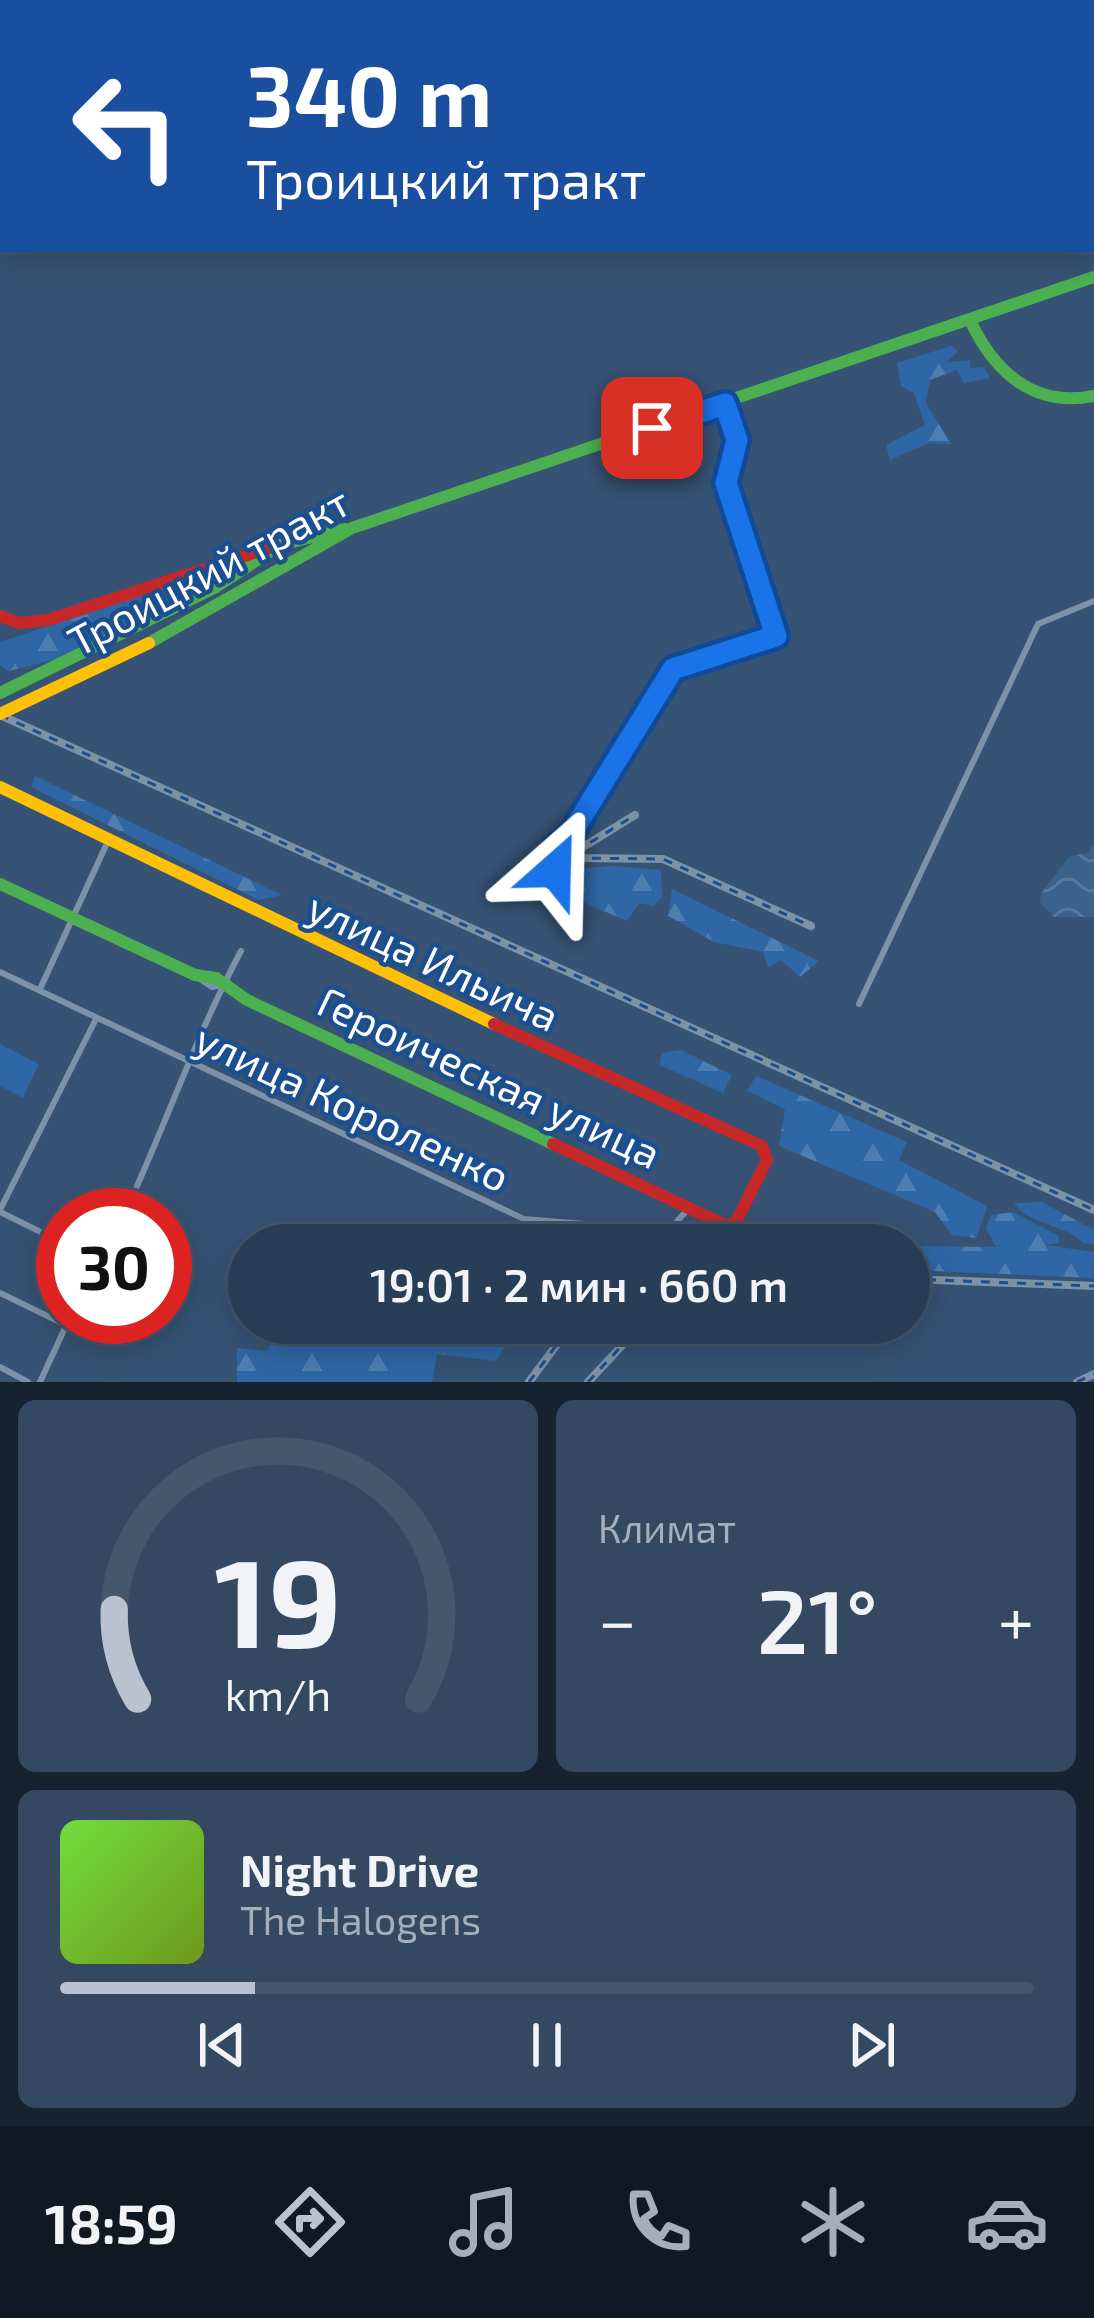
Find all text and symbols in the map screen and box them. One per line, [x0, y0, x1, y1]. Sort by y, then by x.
text: 340 m [246, 43, 492, 144]
icon: left [48, 48, 204, 204]
text: Троицкий тракт [246, 145, 646, 210]
pin [601, 377, 703, 479]
icon: arrive [619, 395, 685, 461]
street label: Троицкий тракт [59, 475, 357, 665]
position arrow [492, 807, 618, 933]
street label: улица Ильича [300, 880, 567, 1041]
street label: Героическая улица [311, 975, 669, 1178]
street label: улица Короленко [188, 1011, 518, 1202]
speed limit sign: 30 [36, 1188, 192, 1344]
text: 19:01 · 2 мин · 660 m [370, 1257, 788, 1311]
text: Климат [598, 1504, 736, 1551]
text: 19 [214, 1523, 342, 1673]
text: 21° [757, 1564, 878, 1672]
text: − [598, 1579, 637, 1658]
text: + [998, 1579, 1034, 1658]
text: km/h [225, 1668, 331, 1720]
text: Night Drive [240, 1842, 479, 1896]
text: The Halogens [240, 1896, 481, 1943]
icon: previous [189, 2012, 255, 2078]
icon: pause [514, 2012, 580, 2078]
icon: next [839, 2012, 905, 2078]
icon: directions [268, 2180, 352, 2264]
icon: music [442, 2180, 526, 2264]
icon: phone [616, 2180, 700, 2264]
icon: climate [791, 2180, 875, 2264]
icon: car [965, 2180, 1049, 2264]
text: 18:59 [45, 2190, 178, 2255]

